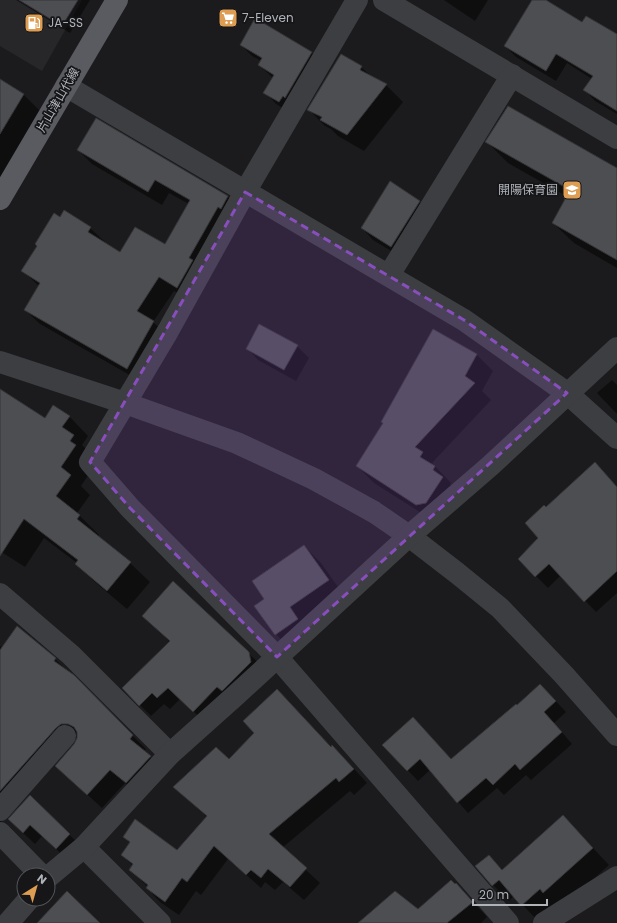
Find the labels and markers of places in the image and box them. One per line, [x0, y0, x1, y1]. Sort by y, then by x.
supermarket icon: 7-Eleven [217, 7, 239, 29]
place label: 7-Eleven [242, 9, 294, 26]
fuel station icon: JA-SS [23, 12, 45, 34]
place label: JA-SS [48, 14, 83, 31]
school or university icon: 開陽保育園 [561, 179, 583, 201]
place label: 開陽保育園 [498, 181, 558, 198]

